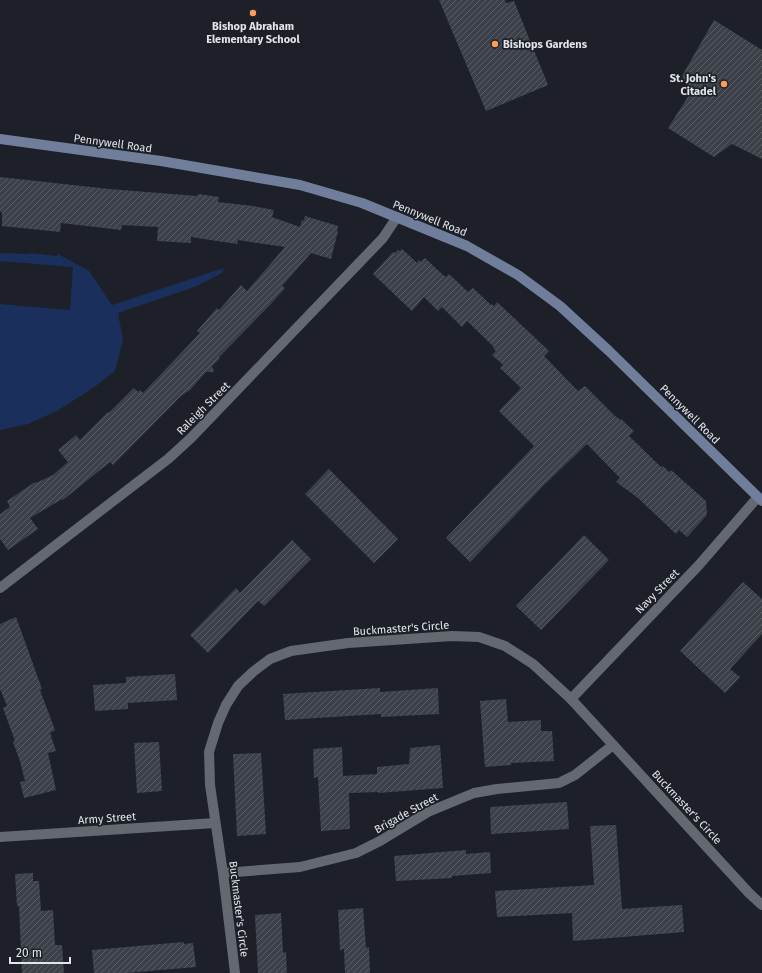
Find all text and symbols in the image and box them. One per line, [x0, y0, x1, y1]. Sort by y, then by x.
marker: Bishop Abraham Elementary School [248, 8, 258, 18]
place label: Bishop Abraham Elementary School [206, 20, 301, 46]
place label: Bishops Gardens [503, 38, 588, 51]
marker: Bishops Gardens [490, 39, 500, 49]
place label: St. John's Citadel [670, 72, 717, 98]
marker: St. John's Citadel [719, 79, 729, 89]
street label: Pennywell Road [73, 132, 153, 155]
street label: Pennywell Road [391, 198, 469, 239]
street label: Raleigh Street [174, 379, 233, 438]
street label: Pennywell Road [657, 382, 722, 447]
street label: Navy Street [633, 566, 682, 616]
street label: Buckmaster's Circle [352, 619, 450, 638]
street label: Buckmaster's Circle [649, 768, 724, 847]
street label: Brigade Street [372, 791, 440, 836]
street label: Army Street [78, 810, 136, 827]
street label: Buckmaster's Circle [226, 860, 251, 958]
scale bar [10, 939, 70, 965]
text: 20 m [16, 946, 42, 960]

